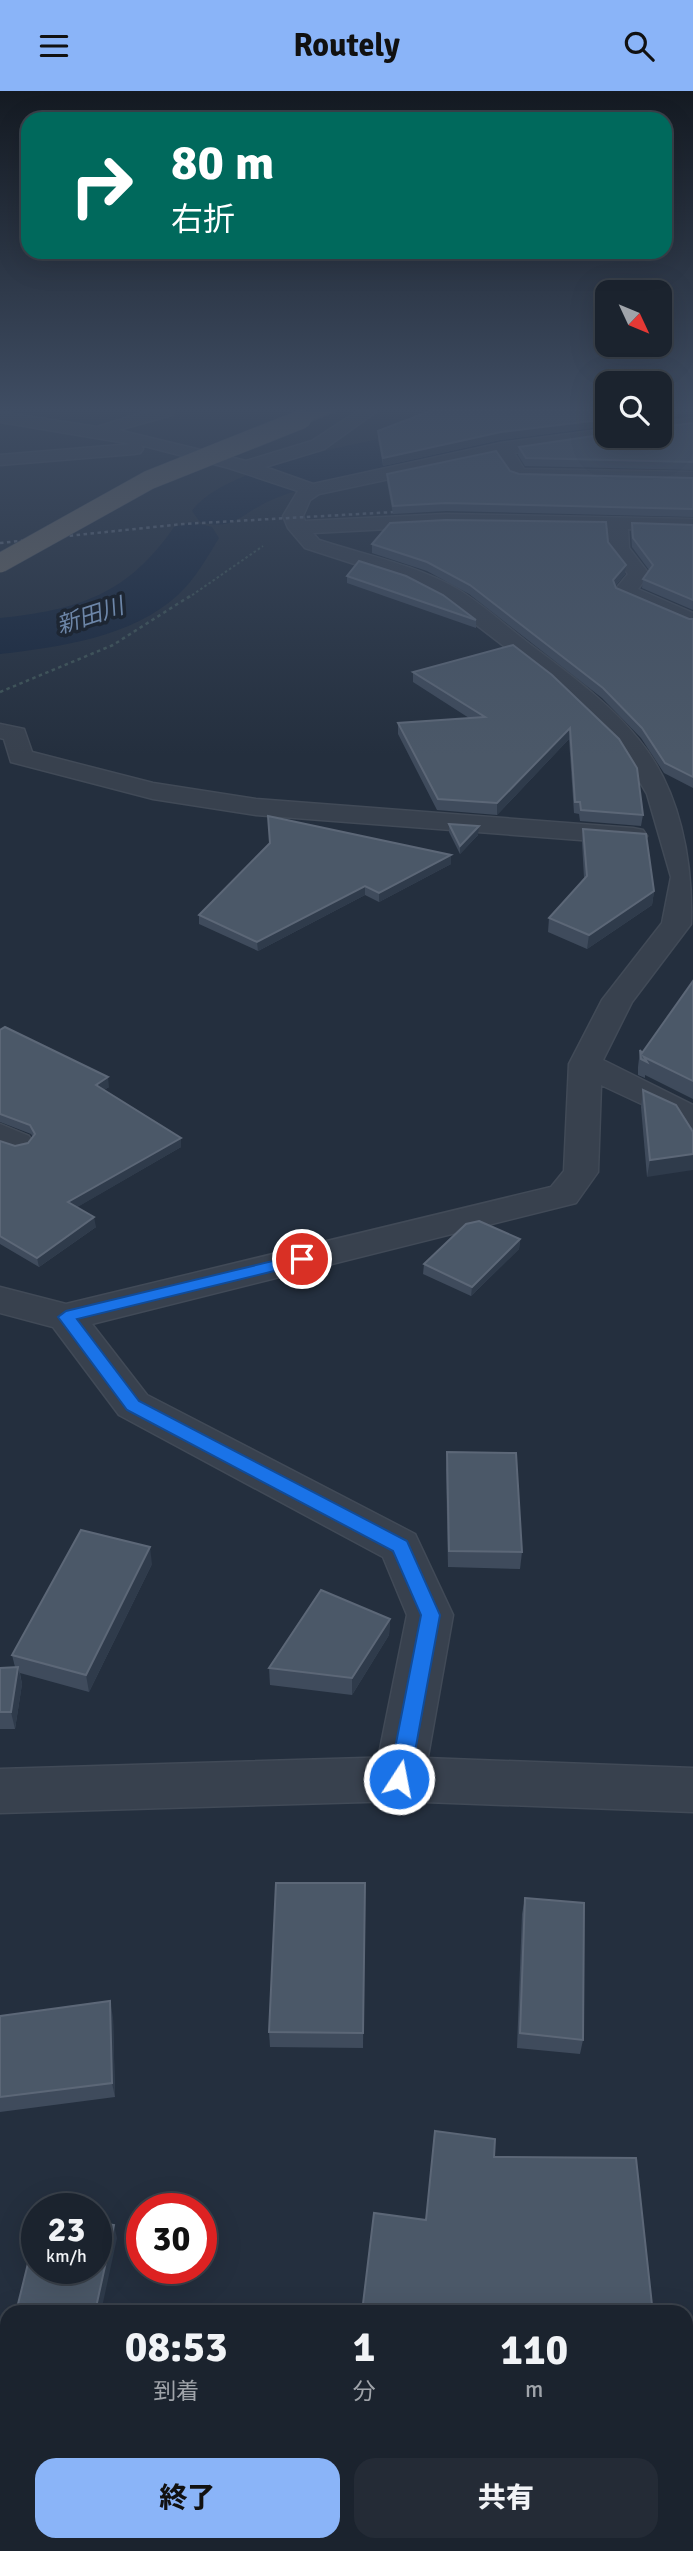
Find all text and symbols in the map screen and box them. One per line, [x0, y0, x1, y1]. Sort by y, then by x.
text: Routely [293, 26, 400, 65]
icon: menu [35, 27, 73, 65]
icon: search [620, 27, 658, 65]
text: 80 m [171, 133, 274, 193]
icon: right [56, 140, 147, 231]
text: 右折 [171, 200, 235, 239]
north arrow [595, 280, 672, 357]
map controls [595, 280, 672, 448]
button: search [595, 371, 672, 448]
water label: 新田川 [53, 591, 130, 640]
pin [272, 1229, 332, 1289]
icon: arrive [283, 1240, 321, 1278]
position arrow [362, 1742, 436, 1816]
speed limit sign: 30 [126, 2193, 217, 2284]
text: 23 [48, 2208, 85, 2251]
text: km/h [46, 2245, 87, 2267]
text: 08:53 [125, 2322, 228, 2373]
text: 1 [353, 2322, 375, 2373]
text: 110 [500, 2325, 568, 2376]
text: m [525, 2375, 543, 2404]
text: 到着 [153, 2377, 199, 2406]
text: 分 [353, 2377, 376, 2406]
button: 終了 [35, 2458, 340, 2538]
button: 共有 [354, 2458, 658, 2538]

